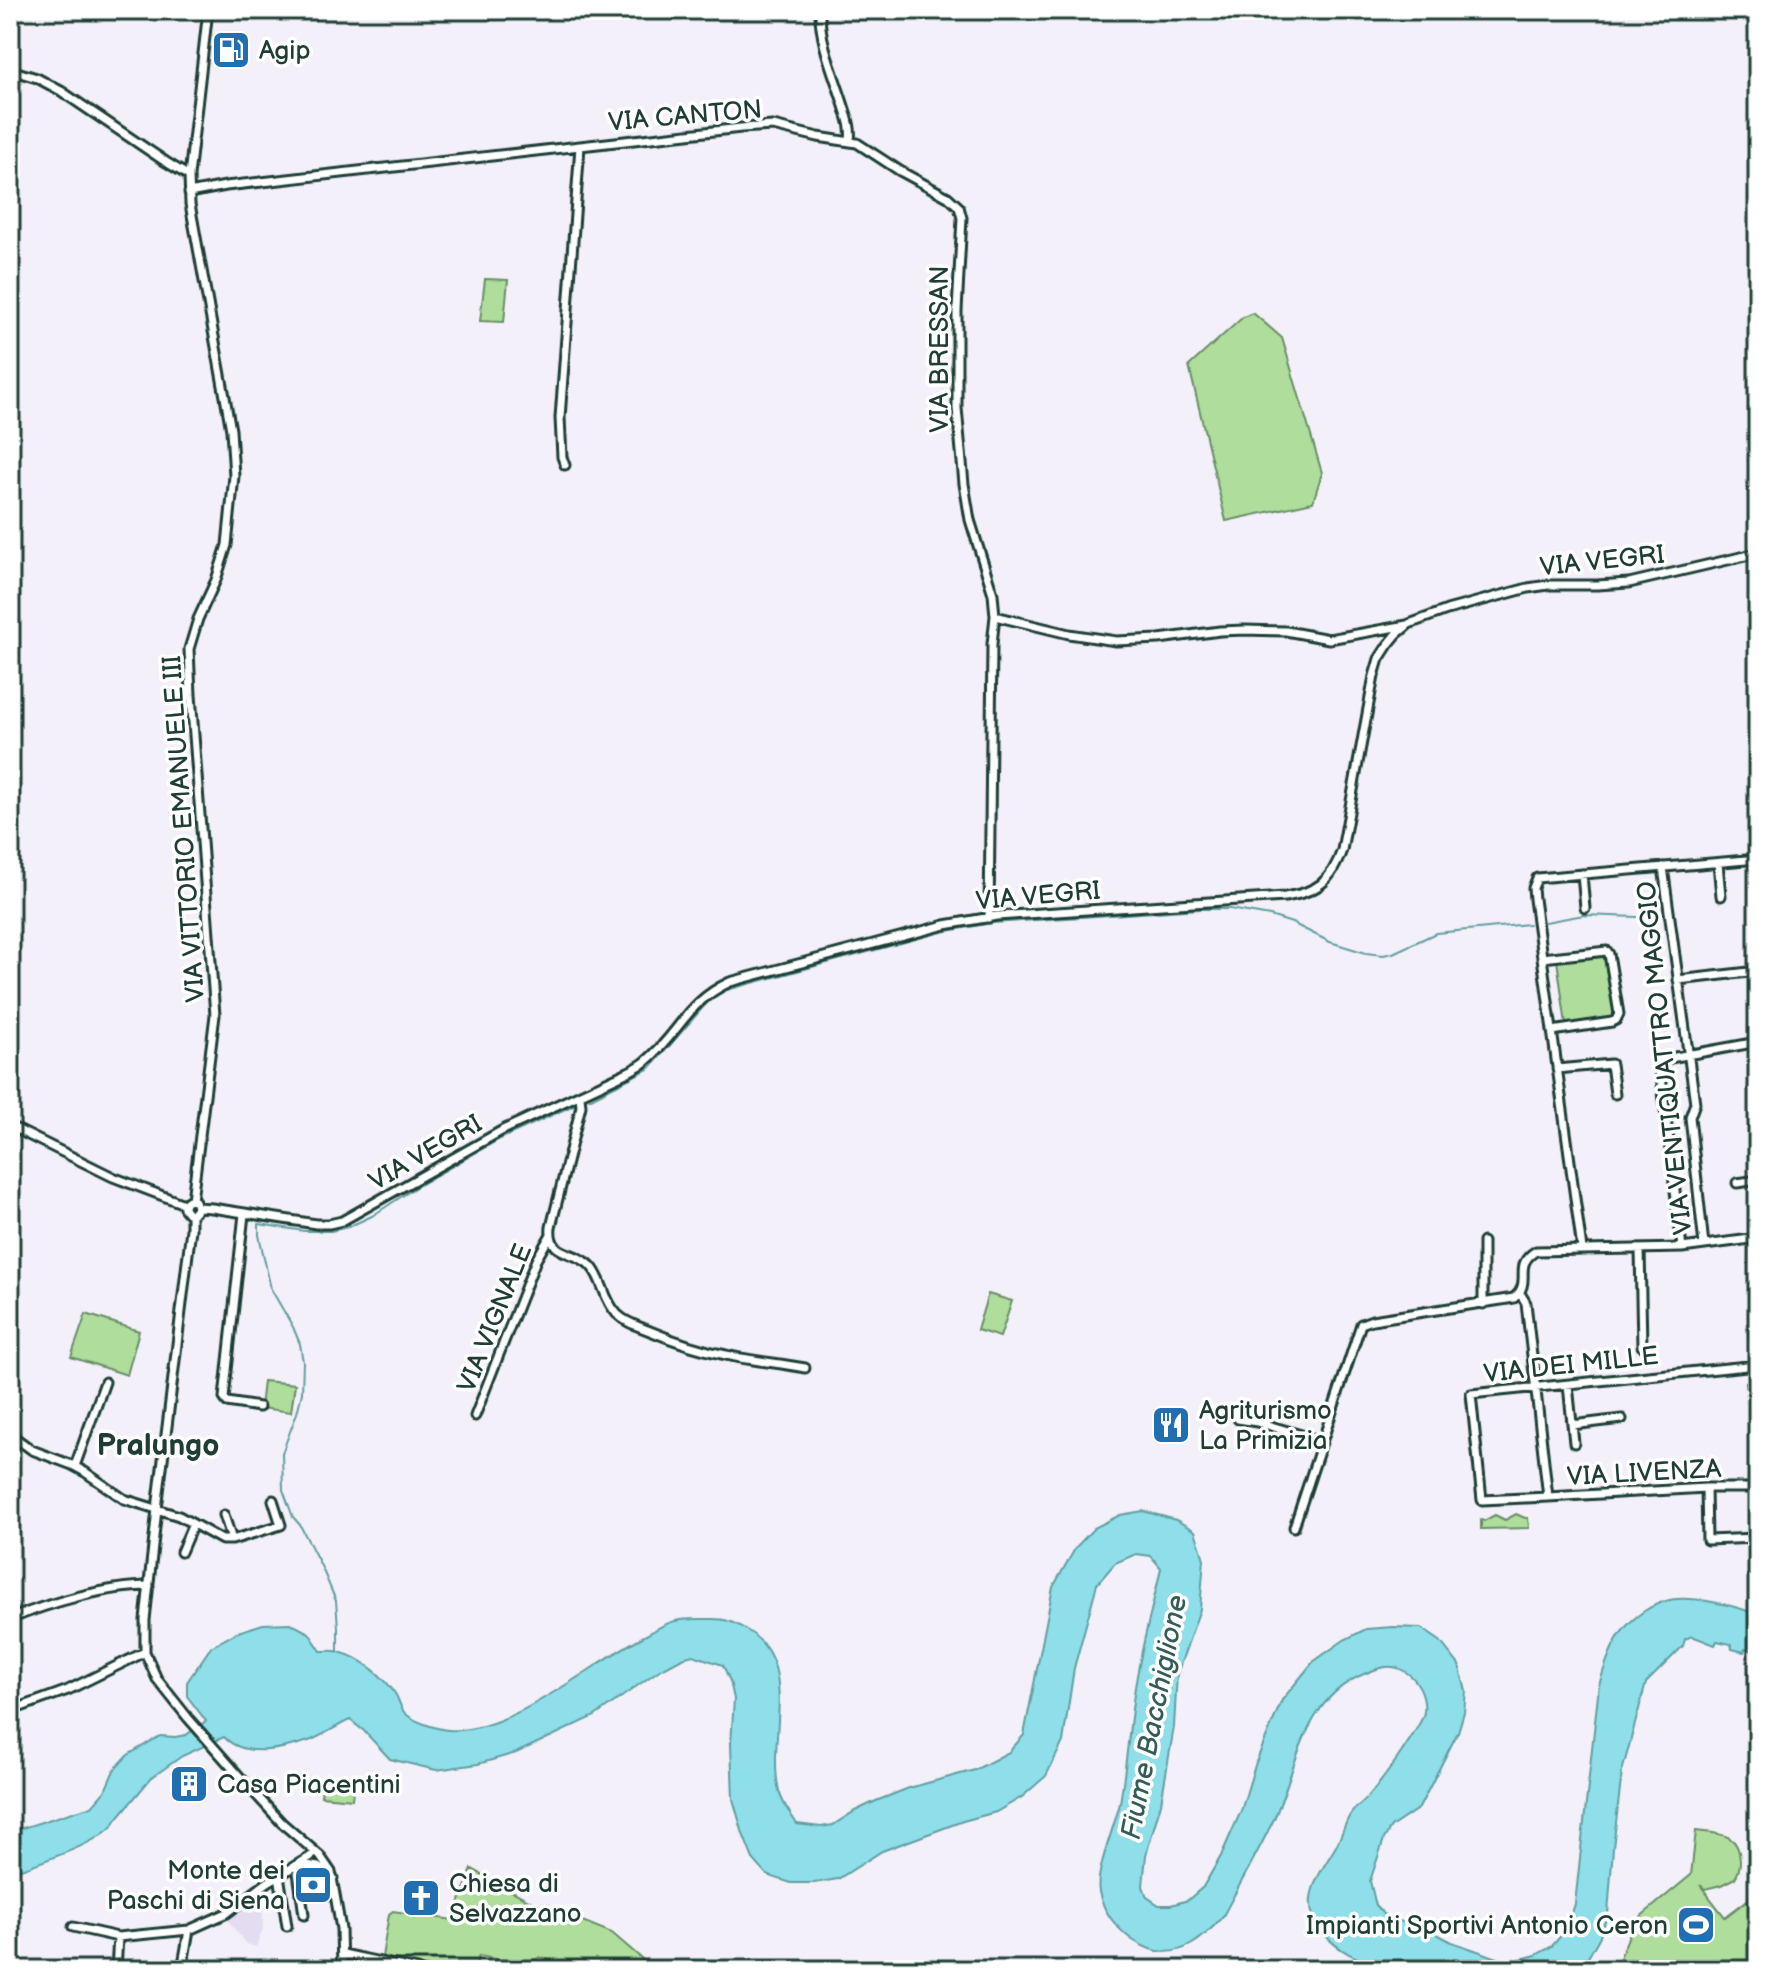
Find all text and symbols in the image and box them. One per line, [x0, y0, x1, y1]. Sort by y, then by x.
fuel station icon: Agip [210, 29, 252, 71]
place label: Agip [259, 36, 311, 67]
street label: VIA CANTON [607, 94, 763, 139]
street label: VIA BRESSAN [925, 265, 956, 433]
street label: VIA VEGRI [1538, 540, 1666, 583]
street label: VIA VITTORIO EMANUELE III [157, 654, 212, 1003]
street label: VIA VEGRI [974, 876, 1102, 917]
street label: VIA VENTIQUATTRO MAGGIO [1631, 879, 1699, 1236]
street label: VIA VEGRI [364, 1109, 488, 1198]
street label: VIA VIGNALE [452, 1240, 539, 1397]
street label: VIA DEI MILLE [1482, 1341, 1660, 1390]
place label: Agriturismo La Primizia [1199, 1396, 1332, 1457]
restaurant icon: Agriturismo La Primizia [1150, 1404, 1192, 1446]
district label: Pralungo [97, 1428, 219, 1464]
street label: VIA LIVENZA [1566, 1454, 1722, 1493]
water label: Fiume Bacchiglione [1115, 1592, 1194, 1842]
building icon: Casa Piacentini [168, 1763, 210, 1805]
place label: Casa Piacentini [217, 1770, 401, 1801]
place label: Monte dei Paschi di Siena [107, 1856, 285, 1917]
bank icon: Monte dei Paschi di Siena [292, 1864, 334, 1906]
place label: Chiesa di Selvazzano [449, 1869, 582, 1930]
church icon: Chiesa di Selvazzano [400, 1877, 442, 1919]
sports icon: Impianti Sportivi Antonio Ceron [1675, 1904, 1717, 1946]
place label: Impianti Sportivi Antonio Ceron [1306, 1911, 1668, 1942]

